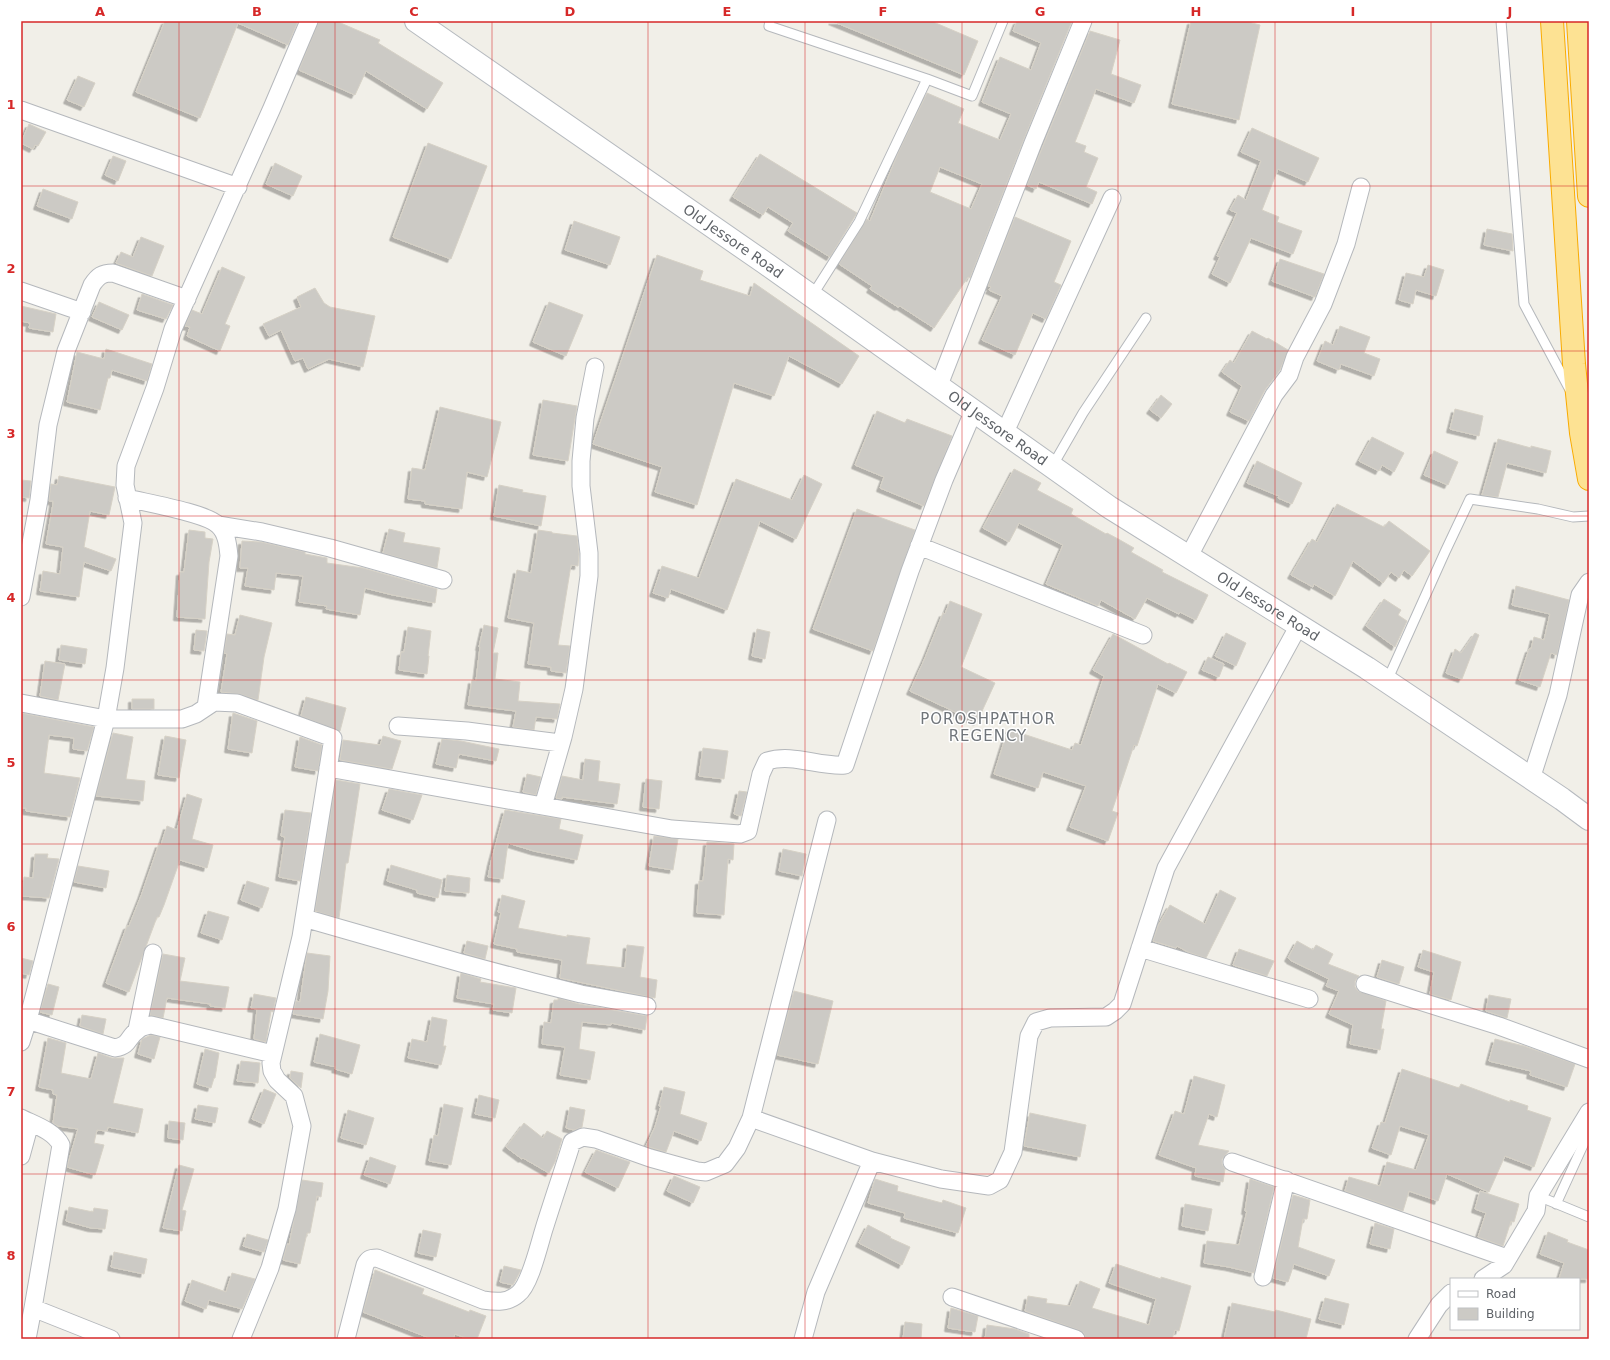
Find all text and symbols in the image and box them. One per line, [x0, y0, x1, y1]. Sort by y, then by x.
text: A [95, 4, 105, 19]
text: B [252, 4, 262, 19]
text: C [409, 4, 419, 19]
text: D [565, 4, 576, 19]
text: E [723, 4, 731, 19]
text: F [879, 4, 887, 19]
text: G [1035, 4, 1045, 19]
text: H [1191, 4, 1201, 19]
text: I [1351, 4, 1355, 19]
text: J [1507, 4, 1512, 19]
text: 1 [6, 97, 16, 112]
street label: Old Jessore Road [680, 201, 786, 281]
text: 2 [6, 261, 16, 276]
street label: Old Jessore Road [945, 387, 1050, 469]
text: 3 [6, 426, 16, 441]
street label: Old Jessore Road [1214, 568, 1322, 644]
text: 4 [6, 590, 16, 605]
district label: POROSHPATHOR REGENCY [920, 710, 1056, 745]
text: 5 [6, 755, 16, 770]
text: 6 [6, 919, 16, 934]
text: 7 [6, 1084, 16, 1099]
text: 8 [6, 1248, 16, 1263]
legend [1450, 1278, 1580, 1330]
text: Road [1486, 1287, 1516, 1301]
text: Building [1486, 1307, 1535, 1321]

